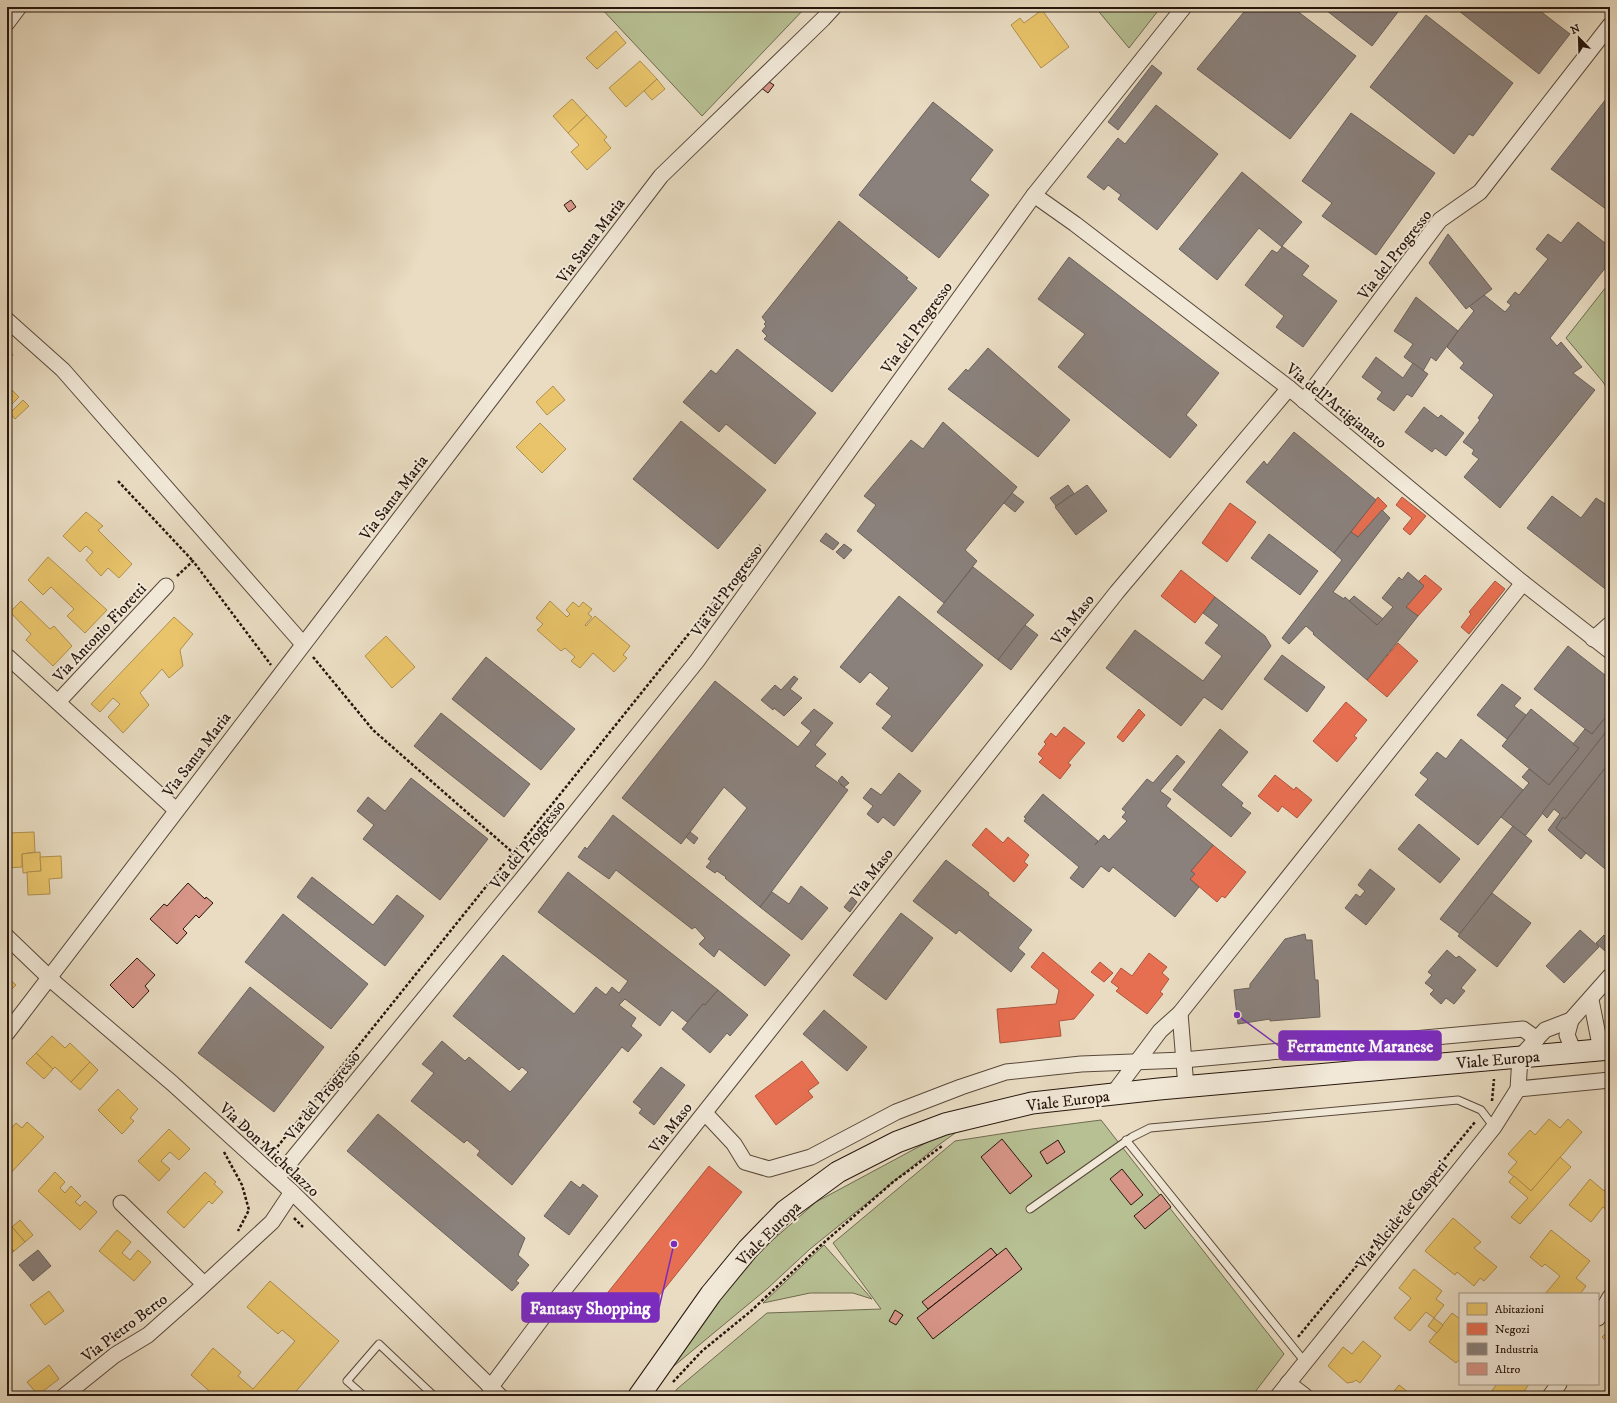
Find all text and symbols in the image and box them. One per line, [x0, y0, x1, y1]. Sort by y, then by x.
north arrow [1559, 18, 1599, 58]
text: N [1569, 22, 1582, 38]
street label: Via Santa Maria [552, 194, 629, 288]
street label: Via del Progresso [1353, 205, 1436, 305]
street label: Via del Progresso [876, 277, 957, 378]
street label: Via dell'Artigianato [1281, 358, 1391, 453]
street label: Via Santa Maria [355, 451, 432, 545]
street label: Via del Progresso [686, 540, 767, 641]
street label: Via Antonio Fioretti [48, 579, 151, 687]
street label: Via Maso [1046, 590, 1099, 650]
street label: Via Santa Maria [158, 708, 235, 802]
street label: Via del Progresso [485, 796, 570, 894]
street label: Via Maso [845, 844, 898, 904]
callout: Ferramente Maranese [1279, 1031, 1441, 1060]
text: Ferramente Maranese [1287, 1036, 1433, 1058]
street label: Viale Europa [1455, 1046, 1541, 1074]
street label: Via del Progresso [280, 1047, 365, 1145]
street label: Viale Europa [1025, 1086, 1111, 1116]
street label: Via Don Michelazzo [214, 1098, 324, 1201]
street label: Via Maso [644, 1098, 697, 1158]
street label: Via Alcide de Gasperi [1351, 1156, 1452, 1274]
street label: Viale Europa [731, 1197, 805, 1271]
street label: Via Pietro Berto [77, 1289, 172, 1367]
callout: Fantasy Shopping [522, 1293, 659, 1322]
legend [1459, 1293, 1599, 1385]
text: Fantasy Shopping [530, 1298, 651, 1320]
text: Abitazioni [1495, 1302, 1544, 1317]
text: Negozi [1495, 1322, 1530, 1337]
text: Industria [1495, 1342, 1539, 1357]
text: Altro [1495, 1362, 1521, 1377]

